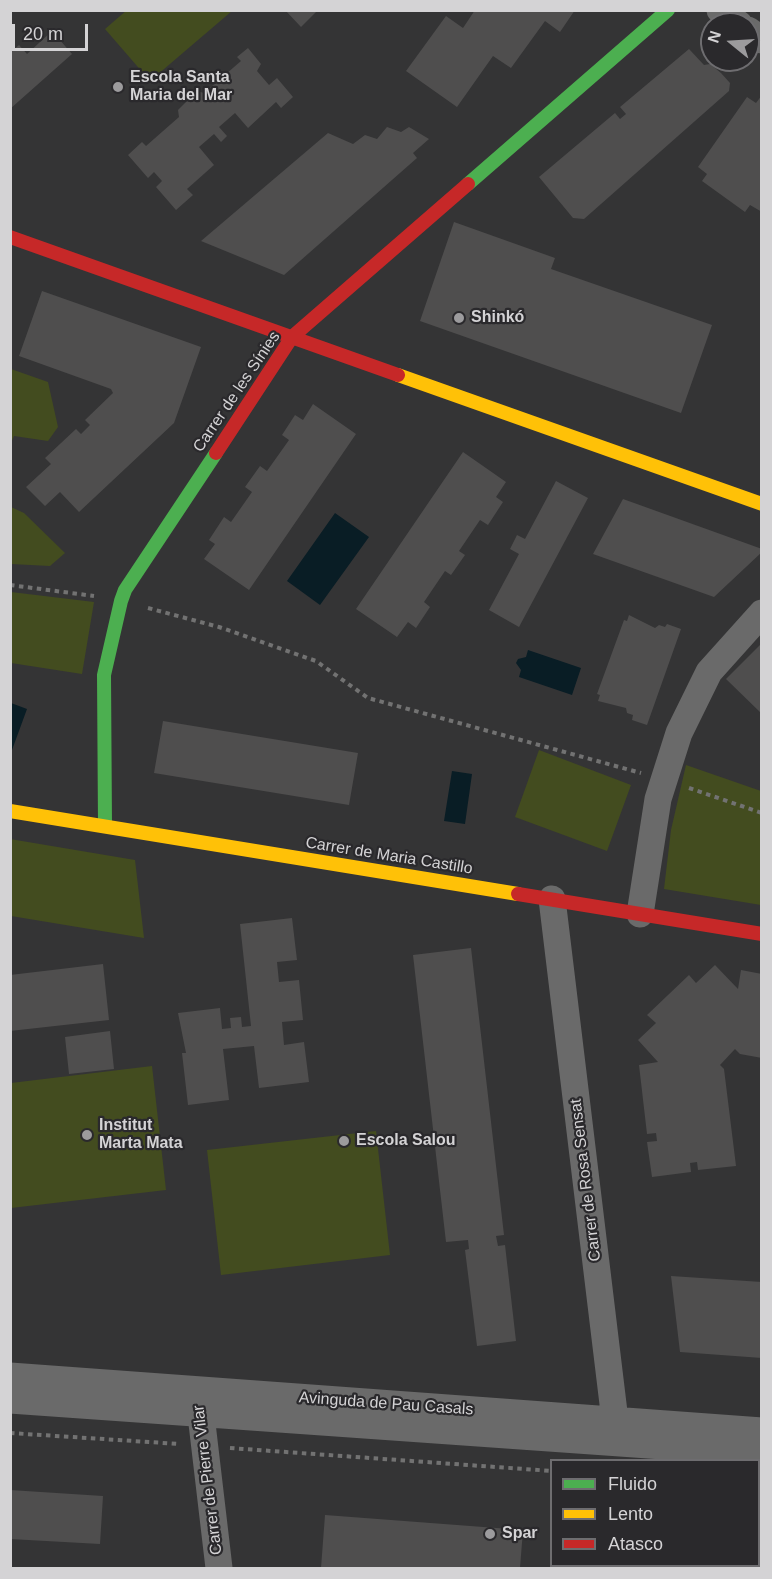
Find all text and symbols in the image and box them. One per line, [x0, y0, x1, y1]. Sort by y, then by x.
scale bar [15, 12, 92, 50]
north arrow [700, 12, 760, 72]
text: 20 m [23, 24, 63, 44]
text: N [704, 29, 724, 45]
place label: Escola Santa Maria del Mar [130, 68, 232, 106]
marker: Escola Santa Maria del Mar [111, 80, 125, 94]
place label: Shinkó [471, 308, 524, 328]
marker: Shinkó [452, 311, 466, 325]
street label: Carrer de les Sínies [190, 328, 284, 456]
street label: Carrer de Maria Castillo [304, 833, 474, 879]
street label: Carrer de Rosa Sensat [567, 1098, 605, 1262]
place label: Institut Marta Mata [99, 1116, 183, 1154]
marker: Institut Marta Mata [80, 1128, 94, 1142]
place label: Escola Salou [356, 1131, 456, 1151]
marker: Escola Salou [337, 1134, 351, 1148]
street label: Avinguda de Pau Casals [298, 1388, 474, 1420]
street label: Carrer de Pierre Vilar [189, 1404, 227, 1556]
legend [550, 1459, 760, 1567]
text: Fluido [608, 1474, 657, 1494]
text: Lento [608, 1504, 653, 1524]
place label: Spar [502, 1524, 538, 1544]
marker: Spar [483, 1527, 497, 1541]
text: Atasco [608, 1534, 663, 1554]

